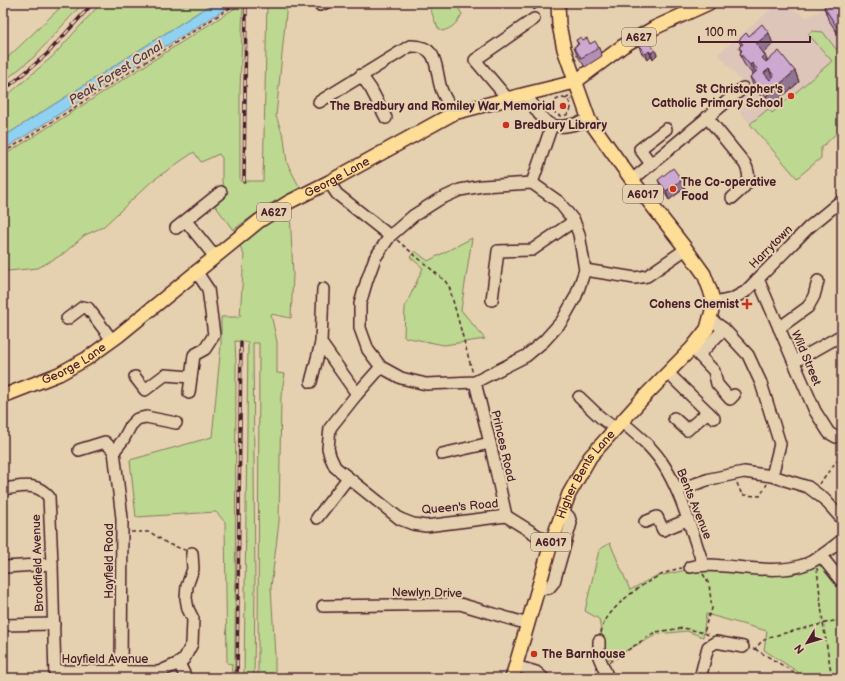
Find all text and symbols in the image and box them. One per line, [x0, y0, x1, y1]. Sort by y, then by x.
scale bar [699, 18, 810, 44]
text: 100 m [705, 25, 737, 40]
road number: A627 [622, 28, 656, 46]
water label: Peak Forest Canal [66, 37, 167, 108]
place label: St Christopher's Catholic Primary School [652, 82, 783, 111]
marker: St Christopher's Catholic Primary School [786, 91, 796, 101]
place label: The Bredbury and Romiley War Memorial [330, 99, 555, 114]
marker: The Bredbury and Romiley War Memorial [558, 101, 568, 111]
place label: Bredbury Library [514, 118, 607, 133]
marker: Bredbury Library [501, 120, 511, 130]
street label: George Lane [302, 154, 372, 201]
place label: The Co-operative Food [681, 175, 776, 204]
marker: The Co-operative Food [668, 184, 678, 194]
road number: A6017 [623, 185, 663, 203]
road number: A627 [257, 203, 291, 221]
street label: Harrytown [746, 222, 796, 272]
place label: Cohens Chemist [649, 297, 739, 312]
marker: Cohens Chemist [742, 299, 752, 309]
street label: Wild Street [788, 328, 824, 388]
street label: George Lane [40, 340, 109, 388]
street label: Princes Road [487, 409, 519, 483]
street label: Higher Bents Lane [553, 427, 618, 521]
street label: Bents Avenue [673, 466, 715, 542]
street label: Queen's Road [421, 496, 499, 518]
street label: Brookfield Avenue [29, 514, 47, 612]
street label: Hayfield Road [102, 523, 117, 599]
road number: A6017 [531, 533, 571, 551]
street label: Newlyn Drive [392, 585, 462, 601]
north arrow [787, 623, 827, 663]
text: N [792, 642, 807, 656]
place label: The Barnhouse [542, 647, 625, 662]
marker: The Barnhouse [529, 649, 539, 659]
street label: Hayfield Avenue [62, 652, 148, 667]

